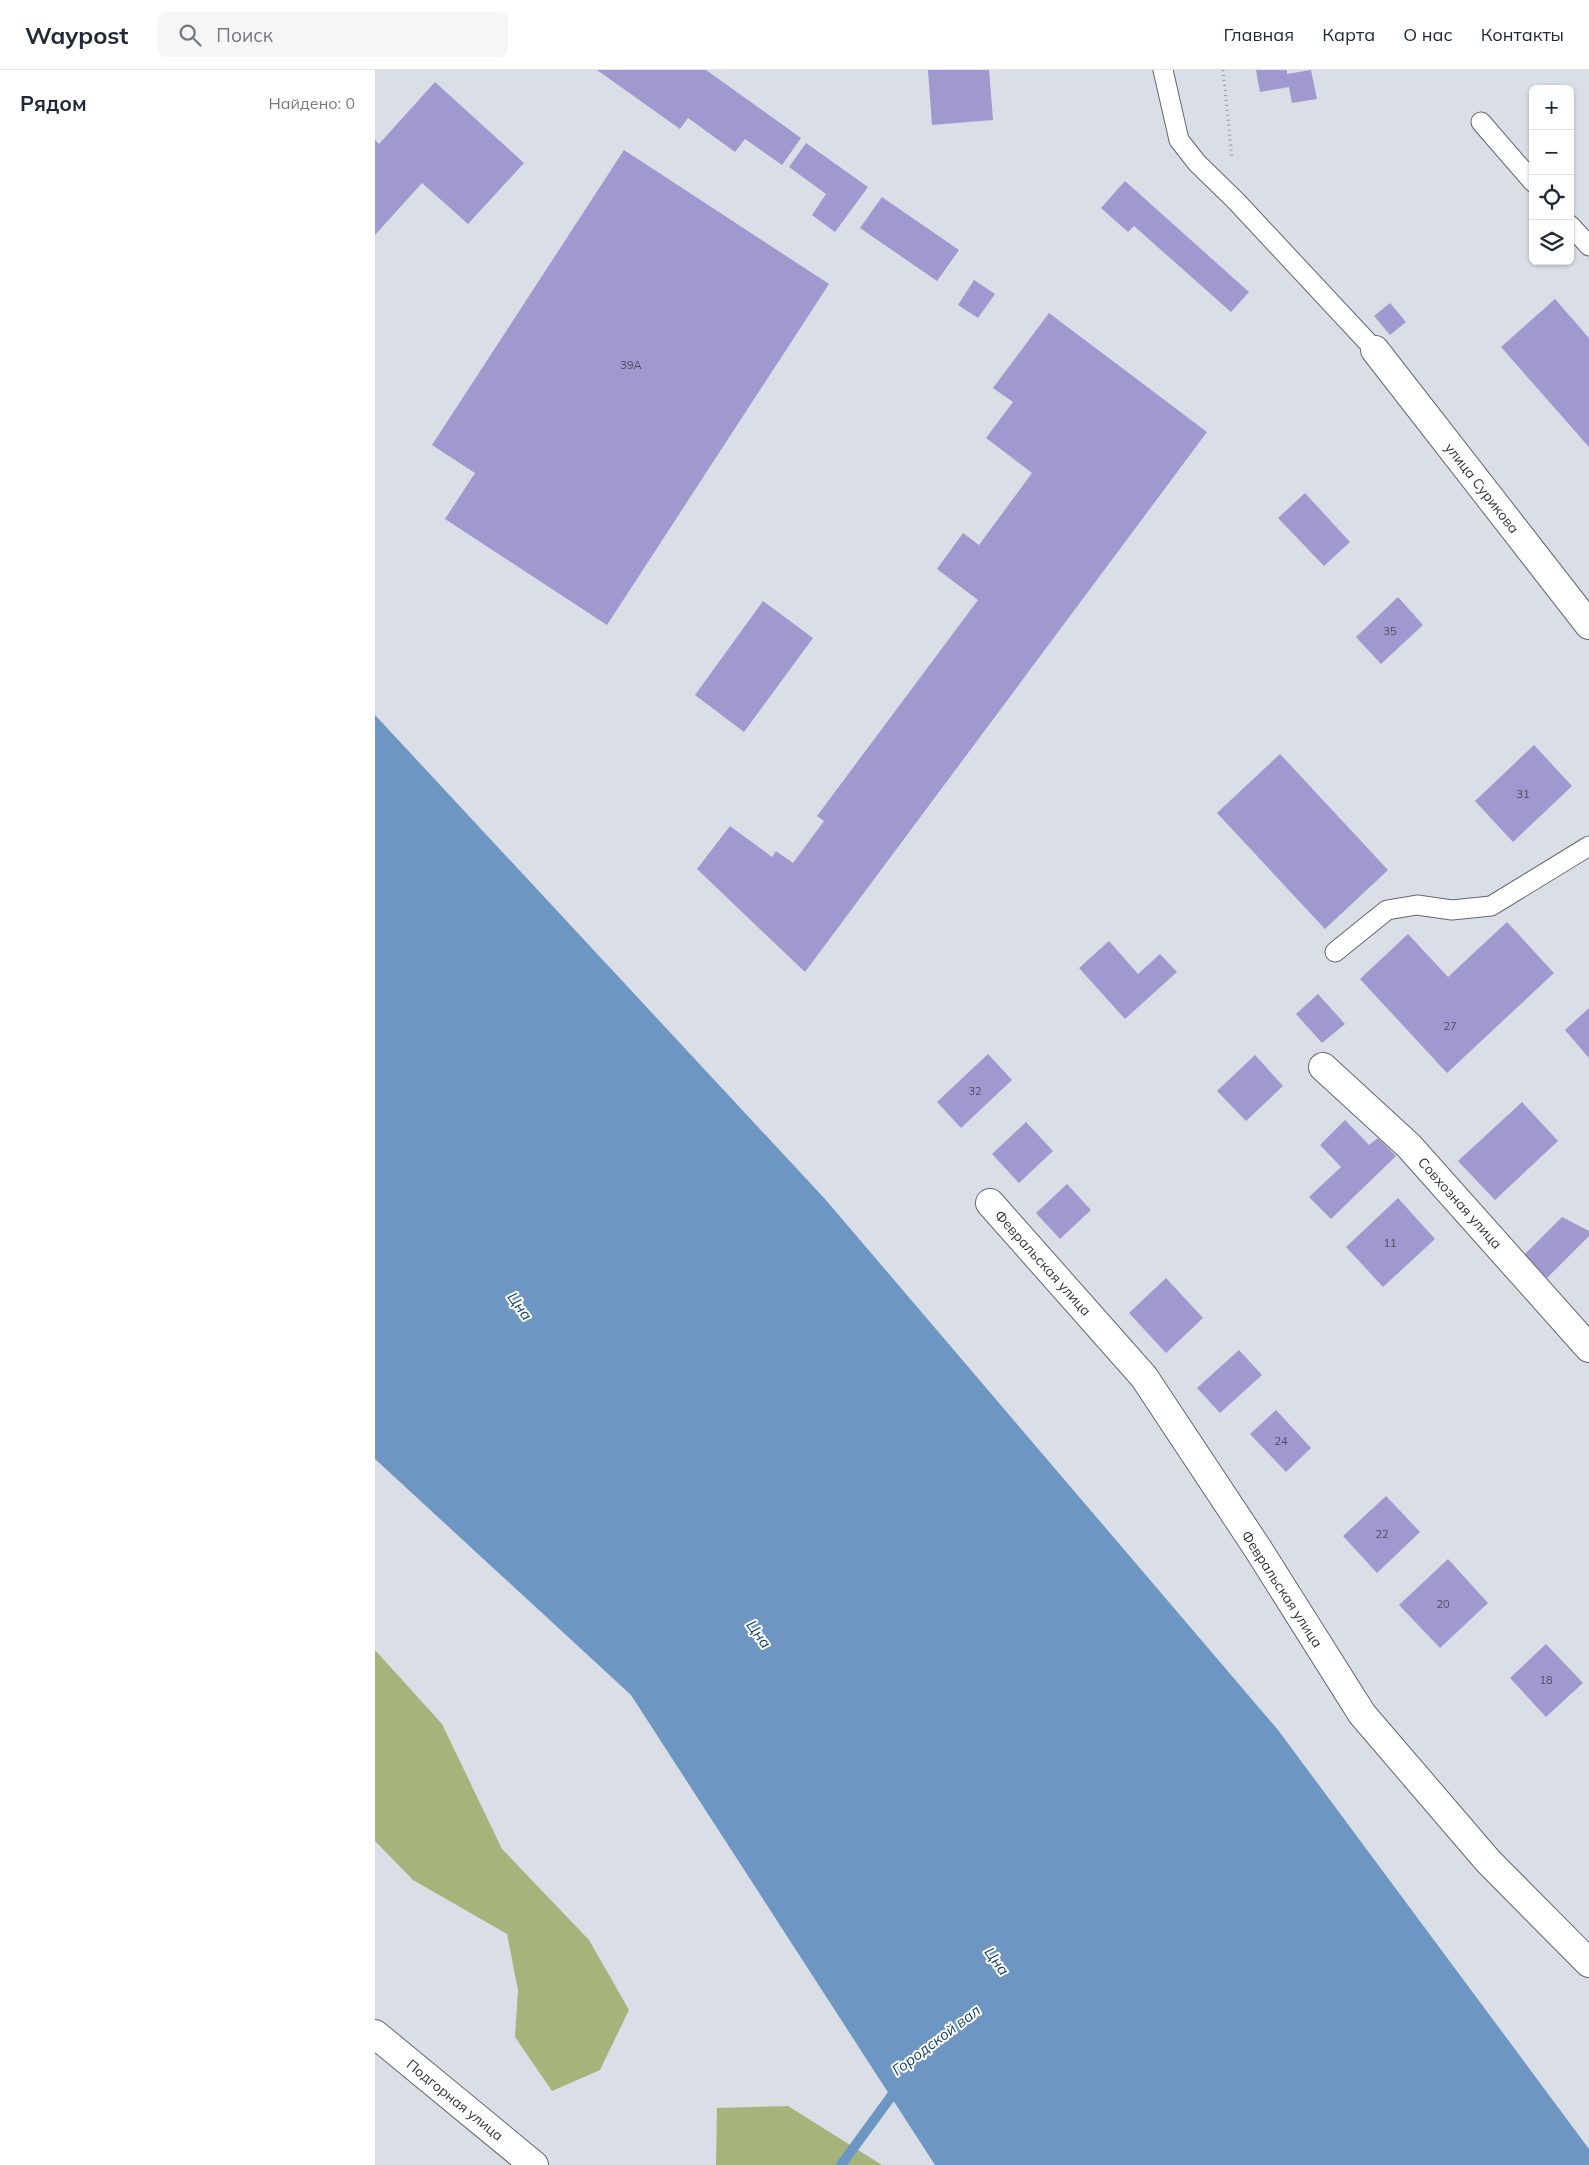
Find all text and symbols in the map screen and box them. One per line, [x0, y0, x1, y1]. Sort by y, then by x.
search box [158, 12, 508, 57]
text: Waypost [25, 20, 128, 50]
icon: search [176, 21, 204, 49]
text: Поиск [216, 23, 273, 47]
text: Главная [1224, 23, 1294, 46]
text: Карта [1322, 23, 1375, 46]
text: О нас [1403, 23, 1453, 46]
text: Контакты [1481, 23, 1564, 46]
map controls [1529, 85, 1574, 265]
button: + [1529, 85, 1574, 130]
text: Рядом [20, 90, 87, 116]
text: Найдено: 0 [269, 93, 355, 113]
button: − [1529, 130, 1574, 175]
button: locate [1529, 175, 1574, 220]
button: layers [1529, 220, 1574, 265]
house number: 39А [620, 358, 642, 372]
street label: улица Сурикова [1441, 439, 1523, 537]
house number: 35 [1383, 624, 1397, 638]
house number: 31 [1516, 787, 1530, 801]
house number: 27 [1443, 1019, 1457, 1033]
house number: 32 [968, 1084, 982, 1098]
street label: Совхозная улица [1414, 1153, 1506, 1253]
street label: Февральская улица [991, 1206, 1095, 1320]
house number: 11 [1383, 1236, 1397, 1250]
water label: Цна [503, 1288, 537, 1324]
house number: 24 [1274, 1434, 1288, 1448]
street label: Февральская улица [1237, 1527, 1327, 1651]
house number: 22 [1375, 1527, 1389, 1541]
house number: 20 [1436, 1597, 1450, 1611]
water label: Цна [742, 1616, 776, 1652]
house number: 18 [1539, 1673, 1553, 1687]
water label: Цна [980, 1943, 1014, 1979]
water label: Городской вал [888, 2000, 984, 2079]
street label: Подгорная улица [403, 2055, 507, 2145]

